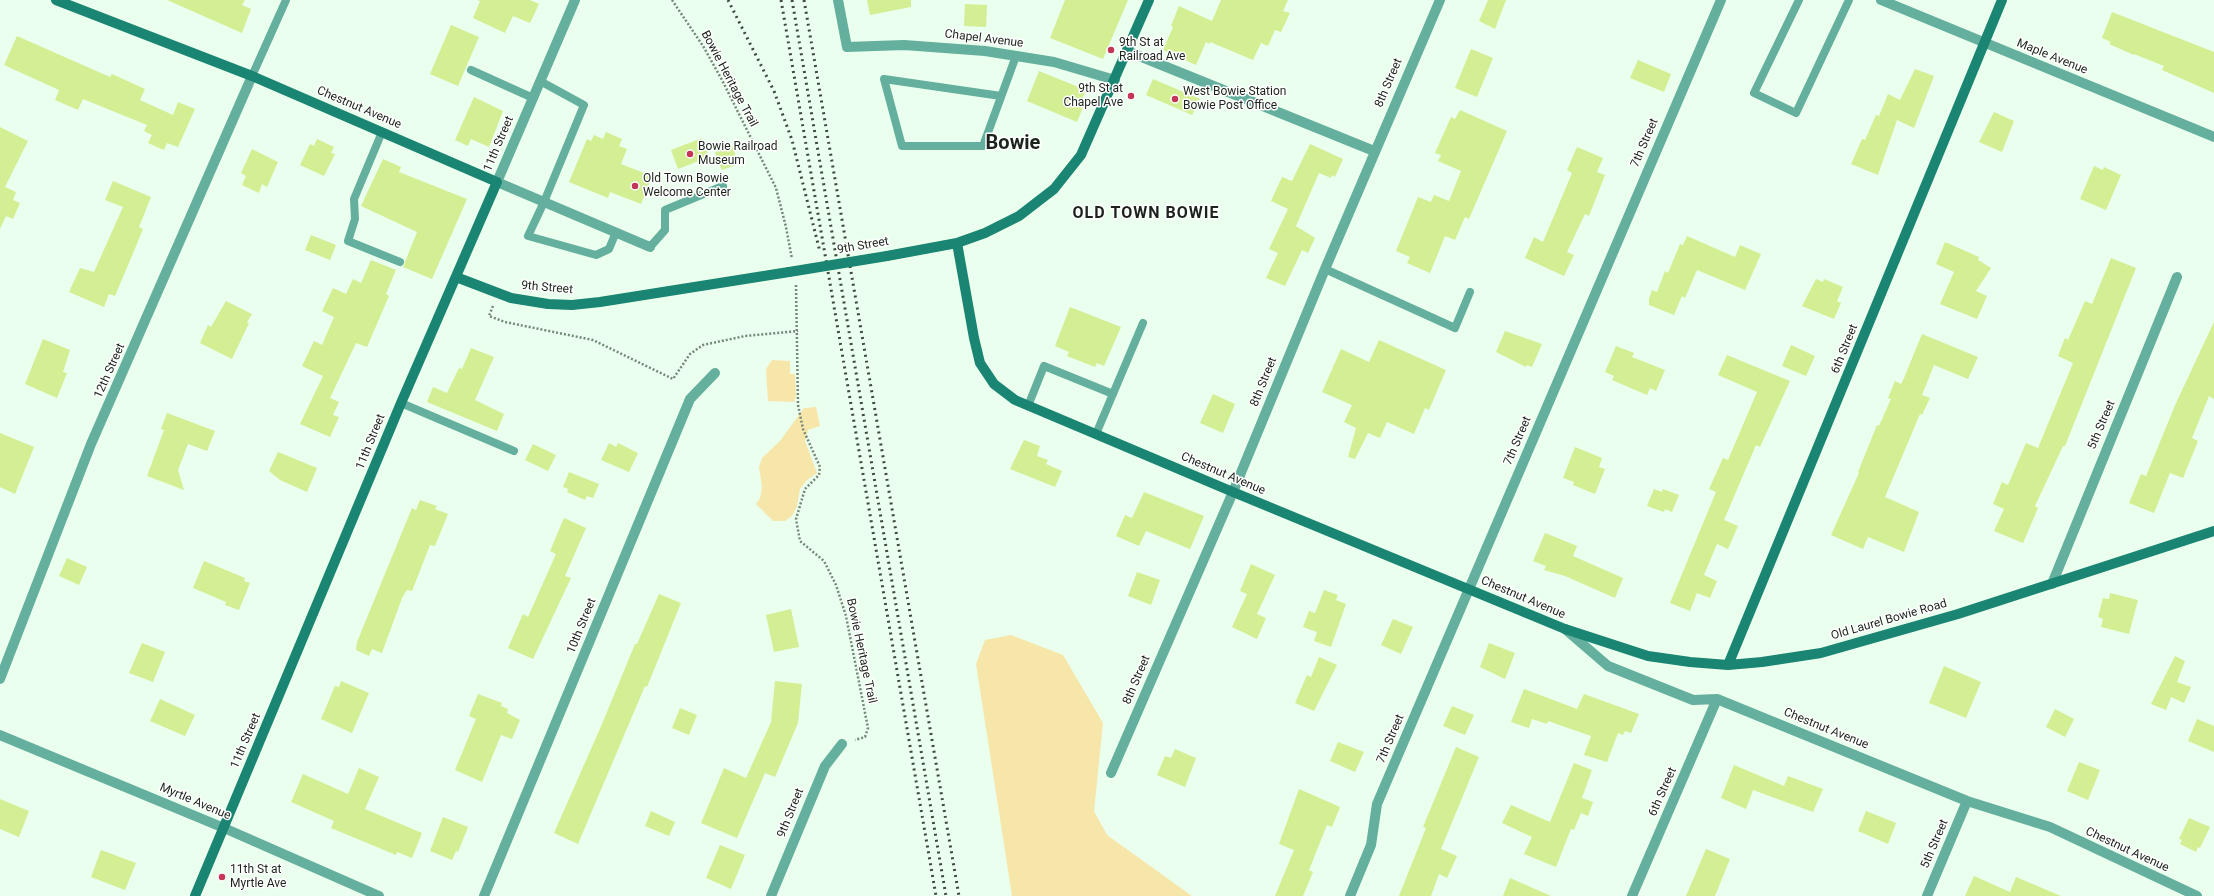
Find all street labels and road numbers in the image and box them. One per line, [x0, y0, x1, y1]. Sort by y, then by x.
street label: Chapel Avenue [944, 27, 1024, 51]
street label: Bowie Heritage Trail [698, 28, 760, 130]
street label: Maple Avenue [2014, 36, 2090, 78]
street label: 8th Street [1372, 56, 1406, 110]
street label: Chestnut Avenue [315, 84, 403, 132]
street label: 11th Street [481, 114, 517, 174]
street label: 7th Street [1628, 116, 1662, 170]
street label: 9th Street [836, 234, 890, 258]
street label: 9th Street [521, 279, 573, 297]
street label: 6th Street [1829, 322, 1861, 376]
street label: 12th Street [91, 341, 129, 401]
street label: 8th Street [1248, 355, 1280, 409]
street label: 5th Street [2085, 398, 2119, 452]
street label: 11th Street [353, 412, 389, 472]
street label: 7th Street [1501, 414, 1535, 468]
street label: Chestnut Avenue [1179, 450, 1267, 498]
street label: Chestnut Avenue [1479, 574, 1567, 622]
street label: 10th Street [564, 596, 600, 656]
street label: Bowie Heritage Trail [843, 597, 879, 705]
street label: Old Laurel Bowie Road [1829, 597, 1949, 643]
street label: 8th Street [1120, 653, 1154, 707]
street label: Chestnut Avenue [1781, 705, 1871, 753]
street label: 11th Street [228, 711, 264, 771]
street label: 7th Street [1374, 712, 1408, 766]
street label: 6th Street [1646, 765, 1680, 819]
street label: Myrtle Avenue [157, 781, 233, 823]
street label: 9th Street [775, 786, 807, 840]
street label: 5th Street [1918, 817, 1952, 871]
street label: Chestnut Avenue [2083, 824, 2171, 876]

